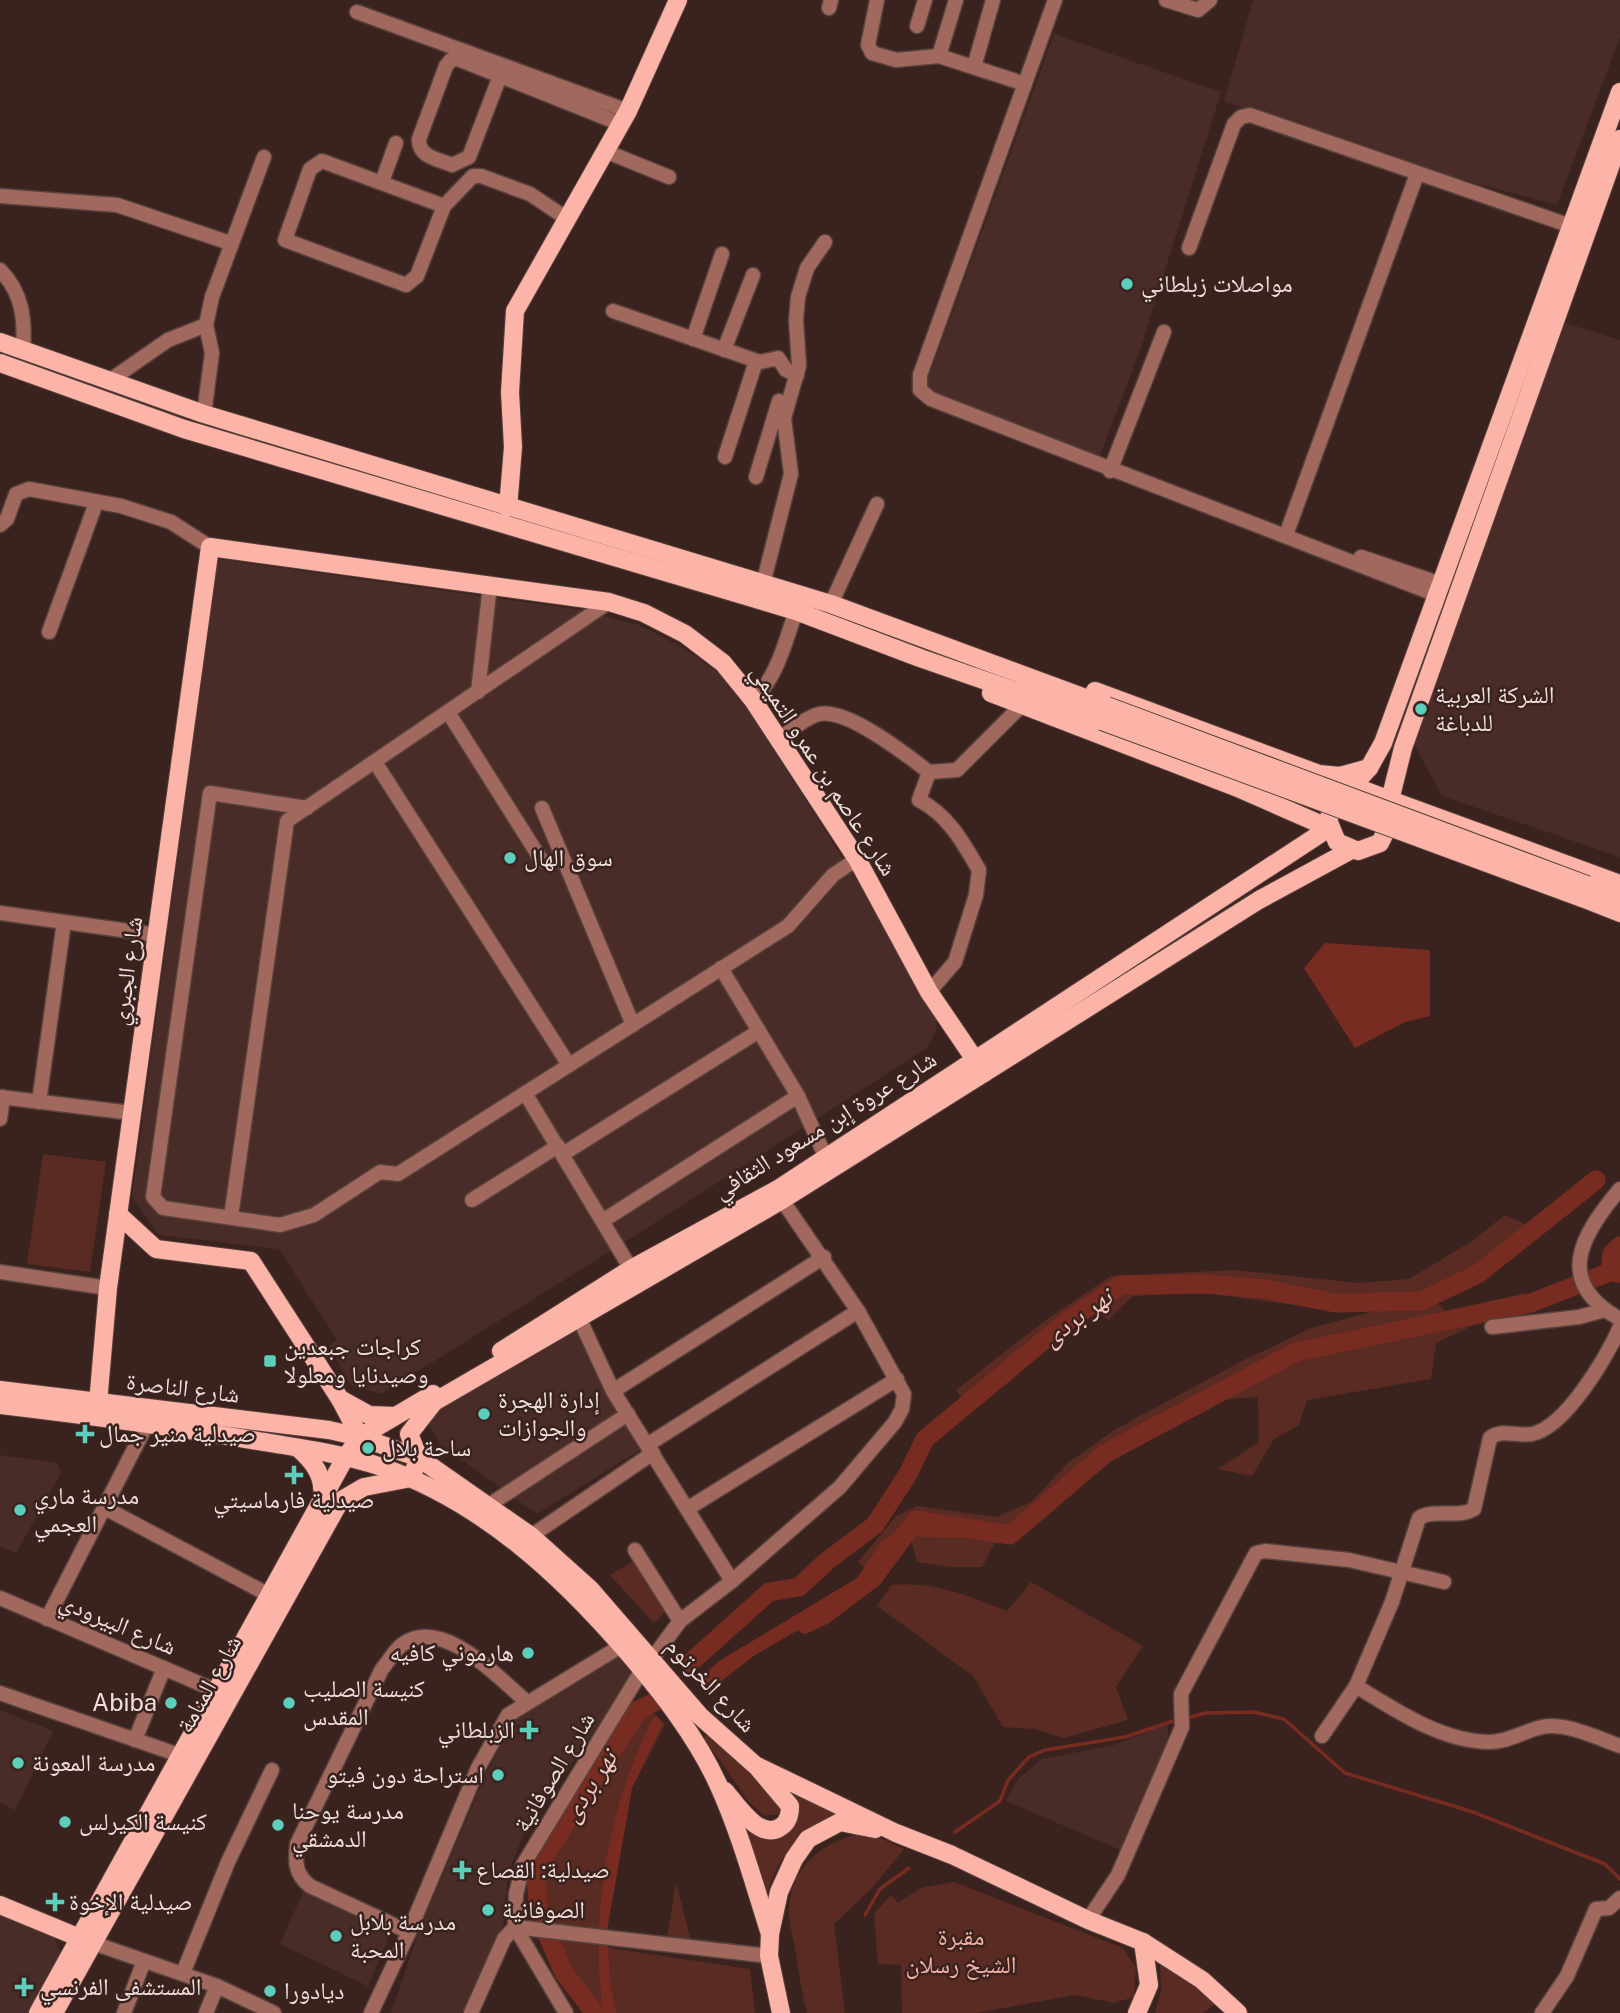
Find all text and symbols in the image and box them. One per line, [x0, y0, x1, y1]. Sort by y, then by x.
place label: مواصلات زبلطاني [1141, 269, 1293, 303]
marker: مواصلات زبلطاني [1119, 276, 1135, 292]
street label: شارع عاصم بن عمرو التميمي [741, 658, 904, 884]
place label: الشركة العربية للدباغة [1435, 680, 1555, 737]
marker: الشركة العربية للدباغة [1413, 701, 1429, 717]
place label: سوق الهال [524, 843, 613, 872]
marker: سوق الهال [502, 850, 518, 866]
street label: شارع الجبري [105, 915, 154, 1028]
street label: شارع عروة إبن مسعود الثقافي [708, 1044, 944, 1209]
water label: نهر بردى [1036, 1279, 1121, 1353]
place label: كراجات جبعدين وصيدنايا ومعلولا [284, 1332, 429, 1388]
marker: كراجات جبعدين وصيدنايا ومعلولا [262, 1353, 278, 1369]
street label: شارع الناصرة [125, 1366, 241, 1410]
place label: إدارة الهجرة والجوازات [498, 1385, 600, 1441]
marker: إدارة الهجرة والجوازات [476, 1406, 492, 1422]
place label: صيدلية منير جمال [99, 1419, 256, 1448]
marker: صيدلية منير جمال [77, 1426, 93, 1442]
place label: ساحة بلال [382, 1433, 471, 1462]
marker: ساحة بلال [360, 1440, 376, 1456]
marker: صيدلية فارماسيتي [286, 1467, 302, 1483]
place label: مدرسة ماري العجمي [34, 1481, 139, 1543]
place label: صيدلية فارماسيتي [213, 1485, 375, 1519]
marker: مدرسة ماري العجمي [12, 1502, 28, 1518]
street label: شارع البيرودي [54, 1586, 181, 1666]
street label: شارع المنامة [170, 1630, 248, 1738]
street label: شارع الخرتوم [659, 1631, 763, 1739]
place label: هارموني كافيه [390, 1638, 514, 1672]
marker: هارموني كافيه [520, 1645, 536, 1661]
place label: كنيسة الصليب المقدس [303, 1674, 425, 1731]
place label: Abiba [92, 1688, 157, 1716]
marker: Abiba [163, 1695, 179, 1711]
marker: كنيسة الصليب المقدس [281, 1695, 297, 1711]
street label: شارع الصوفانية [507, 1707, 601, 1837]
place label: الزبلطاني [438, 1715, 515, 1749]
marker: الزبلطاني [521, 1722, 537, 1738]
water label: نهر بردى [554, 1741, 626, 1828]
place label: مدرسة المعونة [32, 1748, 155, 1776]
marker: مدرسة المعونة [10, 1755, 26, 1771]
place label: استراحة دون فيتو [327, 1760, 484, 1789]
marker: استراحة دون فيتو [490, 1767, 506, 1783]
place label: مدرسة يوحنا الدمشقي [292, 1796, 404, 1858]
place label: كنيسة الكيرلس [79, 1807, 207, 1836]
marker: كنيسة الكيرلس [57, 1814, 73, 1830]
marker: مدرسة يوحنا الدمشقي [270, 1817, 286, 1833]
place label: صيدلية: القصاع [476, 1855, 610, 1885]
marker: صيدلية: القصاع [454, 1862, 470, 1878]
place label: صيدلية الإخوة [69, 1887, 193, 1916]
marker: صيدلية الإخوة [47, 1894, 63, 1910]
place label: الصوفانية [502, 1895, 585, 1923]
marker: الصوفانية [480, 1902, 496, 1918]
place label: مدرسة بلابل المحبة [350, 1907, 456, 1964]
park label: مقبرة الشيخ رسلان [906, 1922, 1016, 1980]
marker: مدرسة بلابل المحبة [328, 1928, 344, 1944]
place label: المستشفى الفرنسي [40, 1972, 202, 2006]
place label: ديادورا [284, 1976, 344, 2004]
marker: المستشفى الفرنسي [14, 1977, 34, 1997]
marker: ديادورا [262, 1983, 278, 1999]

